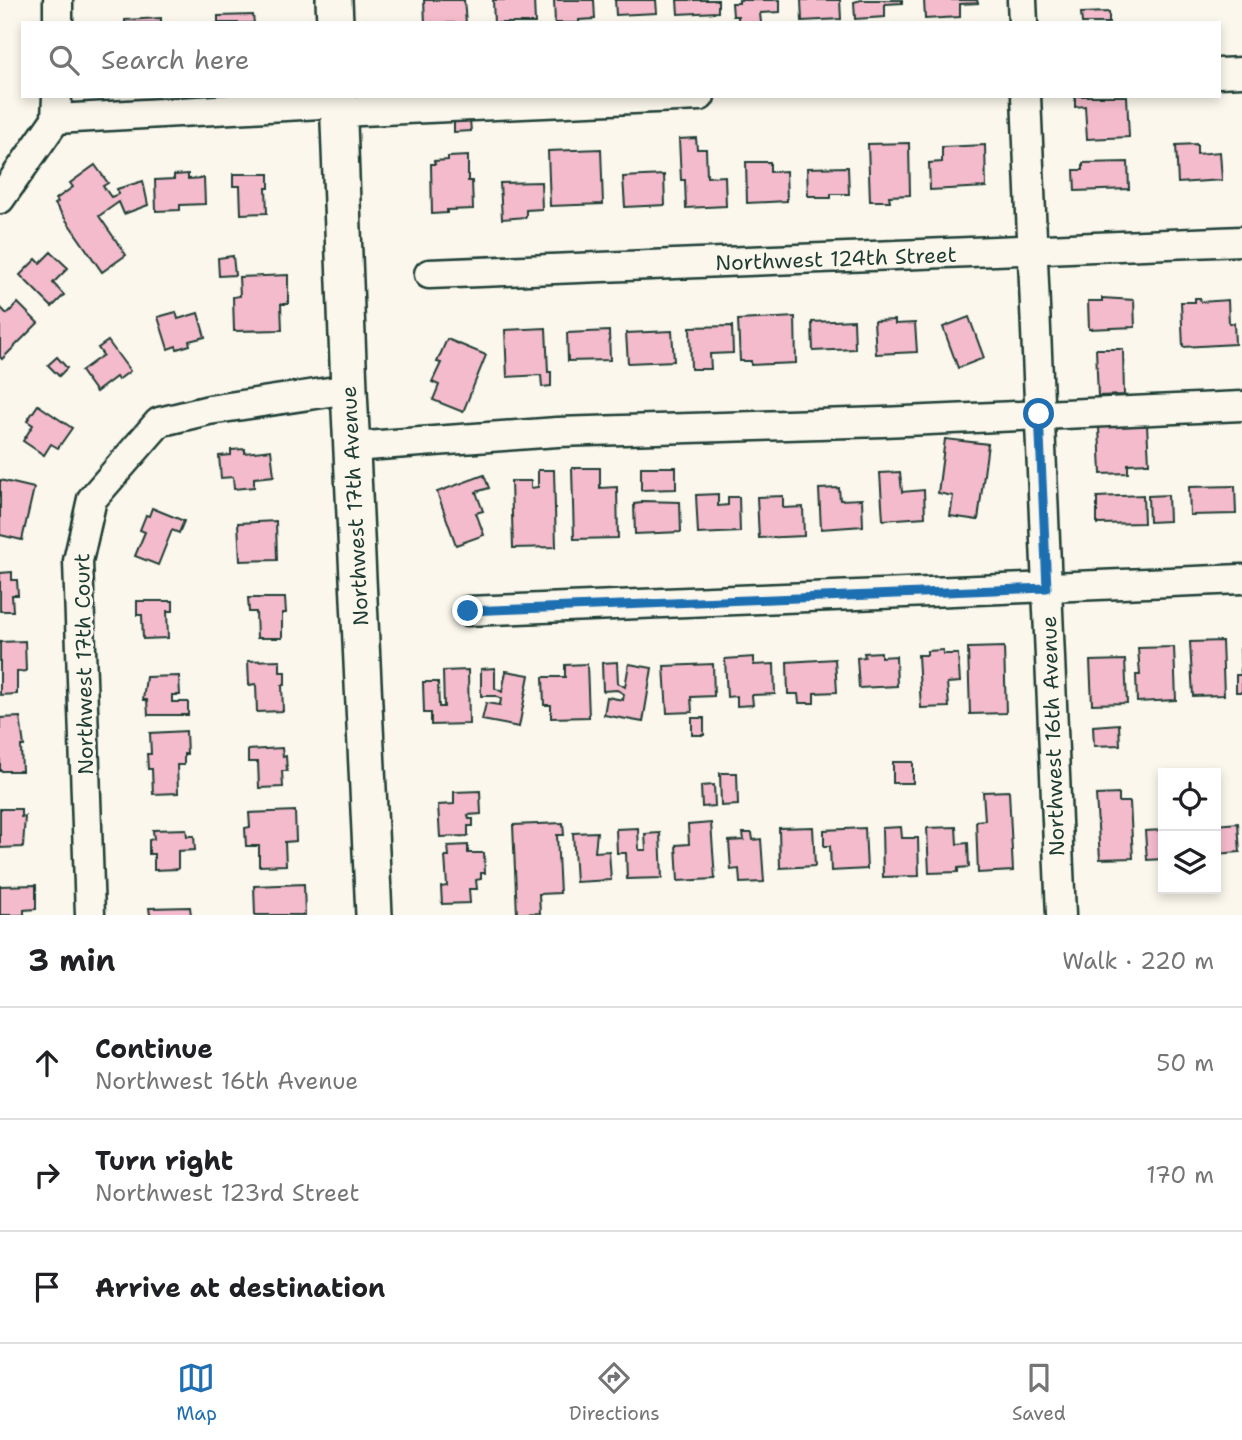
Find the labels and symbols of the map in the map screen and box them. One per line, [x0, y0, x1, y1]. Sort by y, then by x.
street label: Northwest 124th Street [715, 241, 957, 277]
street label: Northwest 17th Avenue [335, 385, 375, 627]
route start [1023, 398, 1054, 429]
street label: Northwest 17th Court [68, 553, 100, 775]
route end [452, 595, 483, 626]
street label: Northwest 16th Avenue [1035, 615, 1071, 857]

